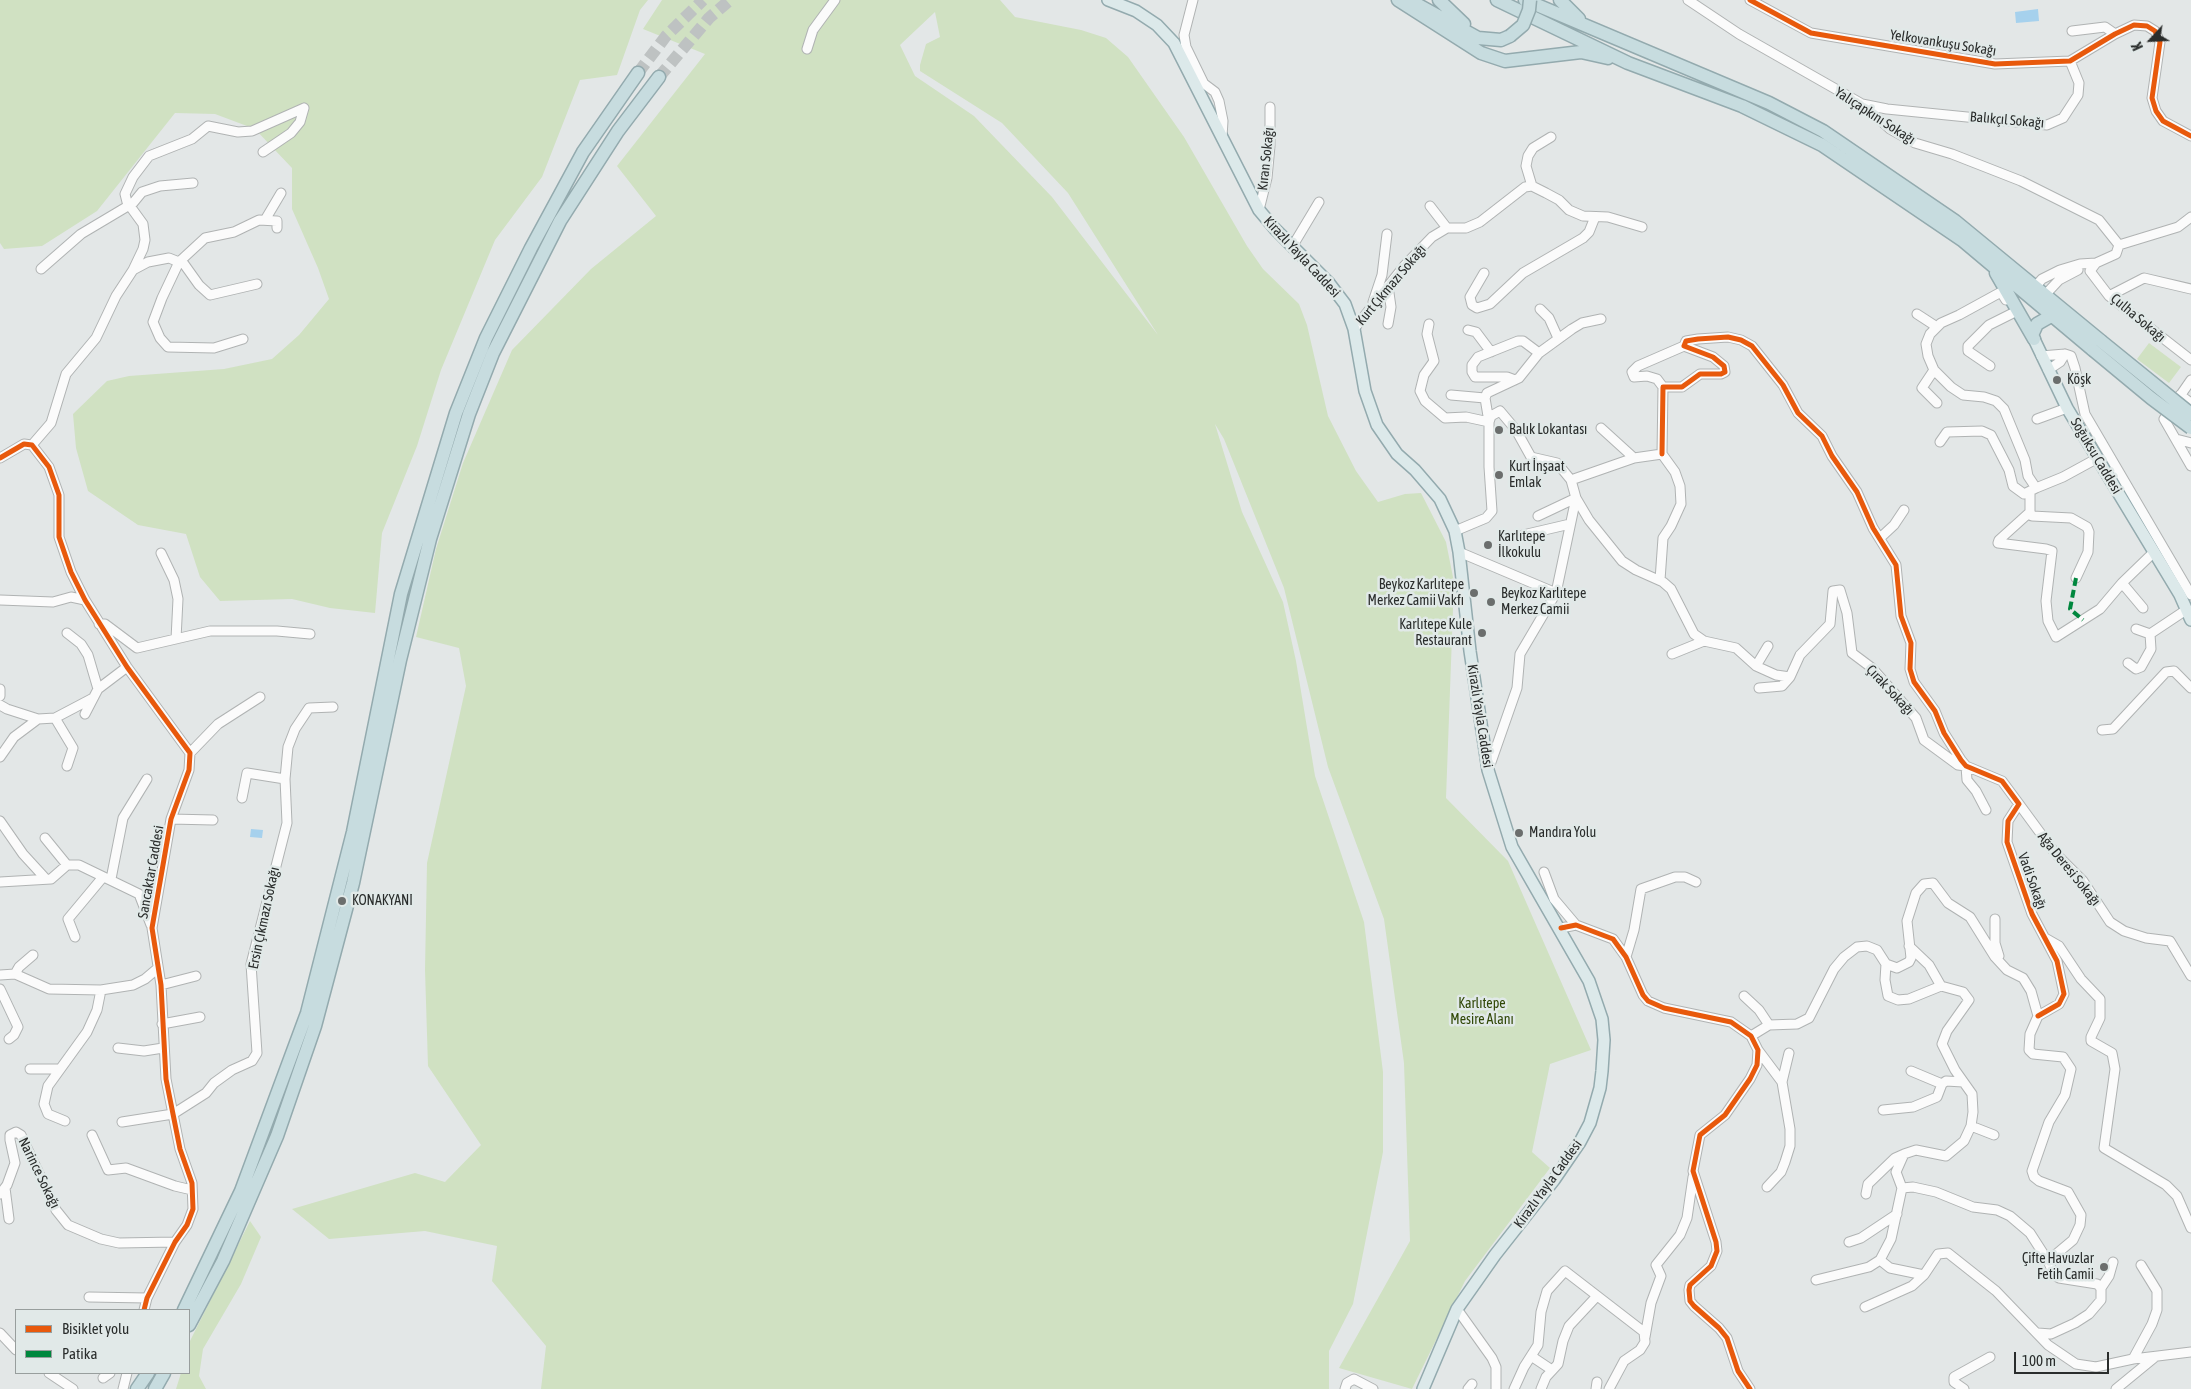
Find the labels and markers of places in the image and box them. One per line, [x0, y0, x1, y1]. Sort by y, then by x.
place label: Köşk [2067, 372, 2091, 388]
marker: Köşk [2051, 374, 2063, 386]
place label: Balık Lokantası [1509, 422, 1587, 438]
marker: Balık Lokantası [1493, 424, 1505, 436]
place label: Kurt İnşaat Emlak [1509, 459, 1565, 492]
marker: Kurt İnşaat Emlak [1493, 469, 1505, 481]
place label: Karlıtepe İlkokulu [1498, 529, 1545, 562]
marker: Karlıtepe İlkokulu [1482, 539, 1494, 551]
place label: Beykoz Karlıtepe Merkez Camii Vakfı [1367, 577, 1464, 610]
place label: Beykoz Karlıtepe Merkez Camii [1501, 586, 1586, 618]
marker: Beykoz Karlıtepe Merkez Camii Vakfı [1468, 587, 1480, 599]
marker: Beykoz Karlıtepe Merkez Camii [1485, 596, 1497, 608]
place label: Karlıtepe Kule Restaurant [1399, 617, 1472, 650]
marker: Karlıtepe Kule Restaurant [1476, 627, 1488, 639]
place label: Mandıra Yolu [1529, 825, 1596, 841]
marker: Mandıra Yolu [1513, 827, 1525, 839]
place label: KONAKYANI [352, 893, 413, 909]
marker: KONAKYANI [336, 895, 348, 907]
place label: Çifte Havuzlar Fetih Camii [2022, 1251, 2094, 1284]
marker: Çifte Havuzlar Fetih Camii [2098, 1261, 2110, 1273]

